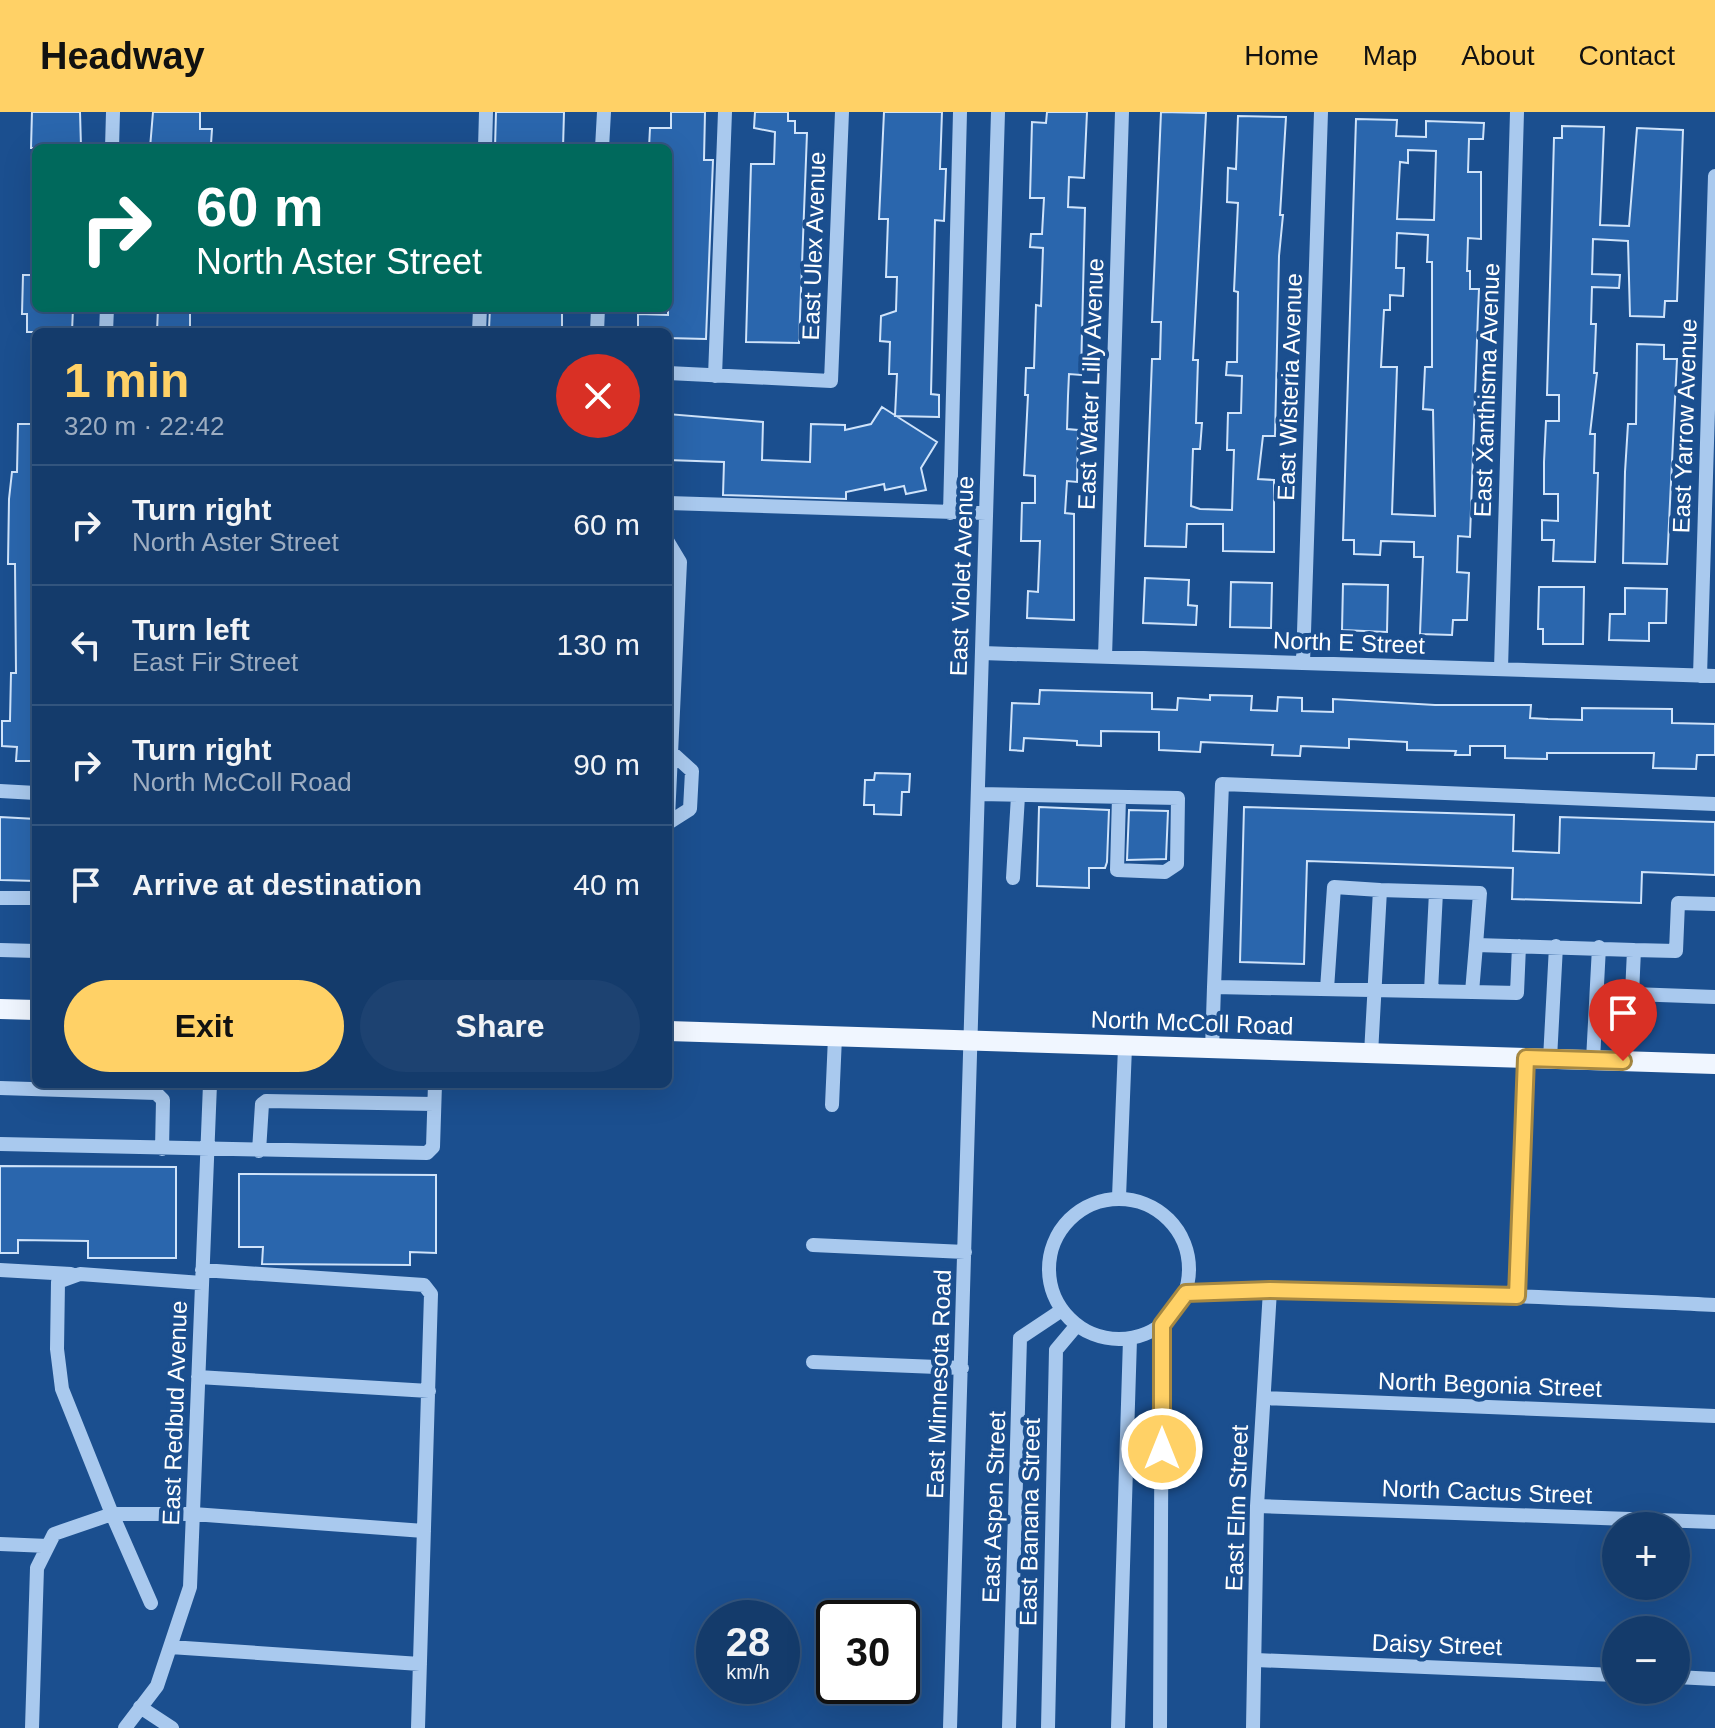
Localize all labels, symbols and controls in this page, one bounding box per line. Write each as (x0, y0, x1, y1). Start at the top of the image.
text: Headway (40, 35, 205, 77)
text: Home (1244, 40, 1319, 71)
text: Map (1363, 40, 1417, 71)
text: About (1461, 40, 1535, 71)
text: Contact (1579, 40, 1675, 71)
street label: East Ulex Avenue (797, 151, 830, 341)
text: 60 m (196, 175, 324, 238)
icon: right (64, 176, 168, 280)
text: North Aster Street (196, 241, 482, 282)
street label: East Water Lilly Avenue (1073, 258, 1108, 510)
street label: East Xanthisma Avenue (1469, 262, 1504, 518)
street label: East Wisteria Avenue (1272, 273, 1307, 501)
street label: East Yarrow Avenue (1667, 318, 1702, 534)
text: 1 min (64, 354, 189, 407)
button: close (556, 354, 640, 438)
text: 320 m · 22:42 (64, 411, 224, 441)
street label: East Violet Avenue (945, 475, 978, 677)
text: Turn right (132, 493, 271, 526)
icon: right (64, 503, 108, 547)
text: 60 m (573, 508, 640, 541)
text: North Aster Street (132, 527, 339, 557)
text: Turn left (132, 613, 250, 646)
icon: left (64, 623, 108, 667)
street label: North E Street (1273, 626, 1426, 659)
text: 130 m (557, 628, 640, 661)
text: East Fir Street (132, 647, 298, 677)
text: Turn right (132, 733, 271, 766)
icon: right (64, 743, 108, 787)
text: 90 m (573, 748, 640, 781)
text: North McColl Road (132, 767, 352, 797)
icon: arrive (64, 863, 108, 907)
text: Arrive at destination (132, 868, 422, 901)
text: 40 m (573, 868, 640, 901)
pin (1589, 979, 1657, 1061)
button: Exit (64, 980, 344, 1072)
button: Share (360, 980, 640, 1072)
icon: arrive (1601, 991, 1645, 1035)
street label: North McColl Road (1090, 1005, 1294, 1040)
street label: East Minnesota Road (921, 1269, 956, 1499)
street label: East Redbud Avenue (157, 1300, 192, 1526)
street label: North Begonia Street (1378, 1367, 1603, 1402)
position arrow (1120, 1407, 1204, 1491)
street label: East Aspen Street (977, 1410, 1010, 1603)
street label: East Banana Street (1014, 1417, 1045, 1626)
street label: East Elm Street (1220, 1424, 1253, 1592)
street label: North Cactus Street (1381, 1474, 1593, 1509)
map controls (1602, 1512, 1690, 1704)
button: + (1602, 1512, 1690, 1600)
speed limit sign: 30 (816, 1600, 920, 1704)
button: − (1602, 1616, 1690, 1704)
text: 28 (726, 1620, 770, 1664)
street label: Daisy Street (1371, 1629, 1503, 1660)
text: km/h (726, 1661, 770, 1683)

